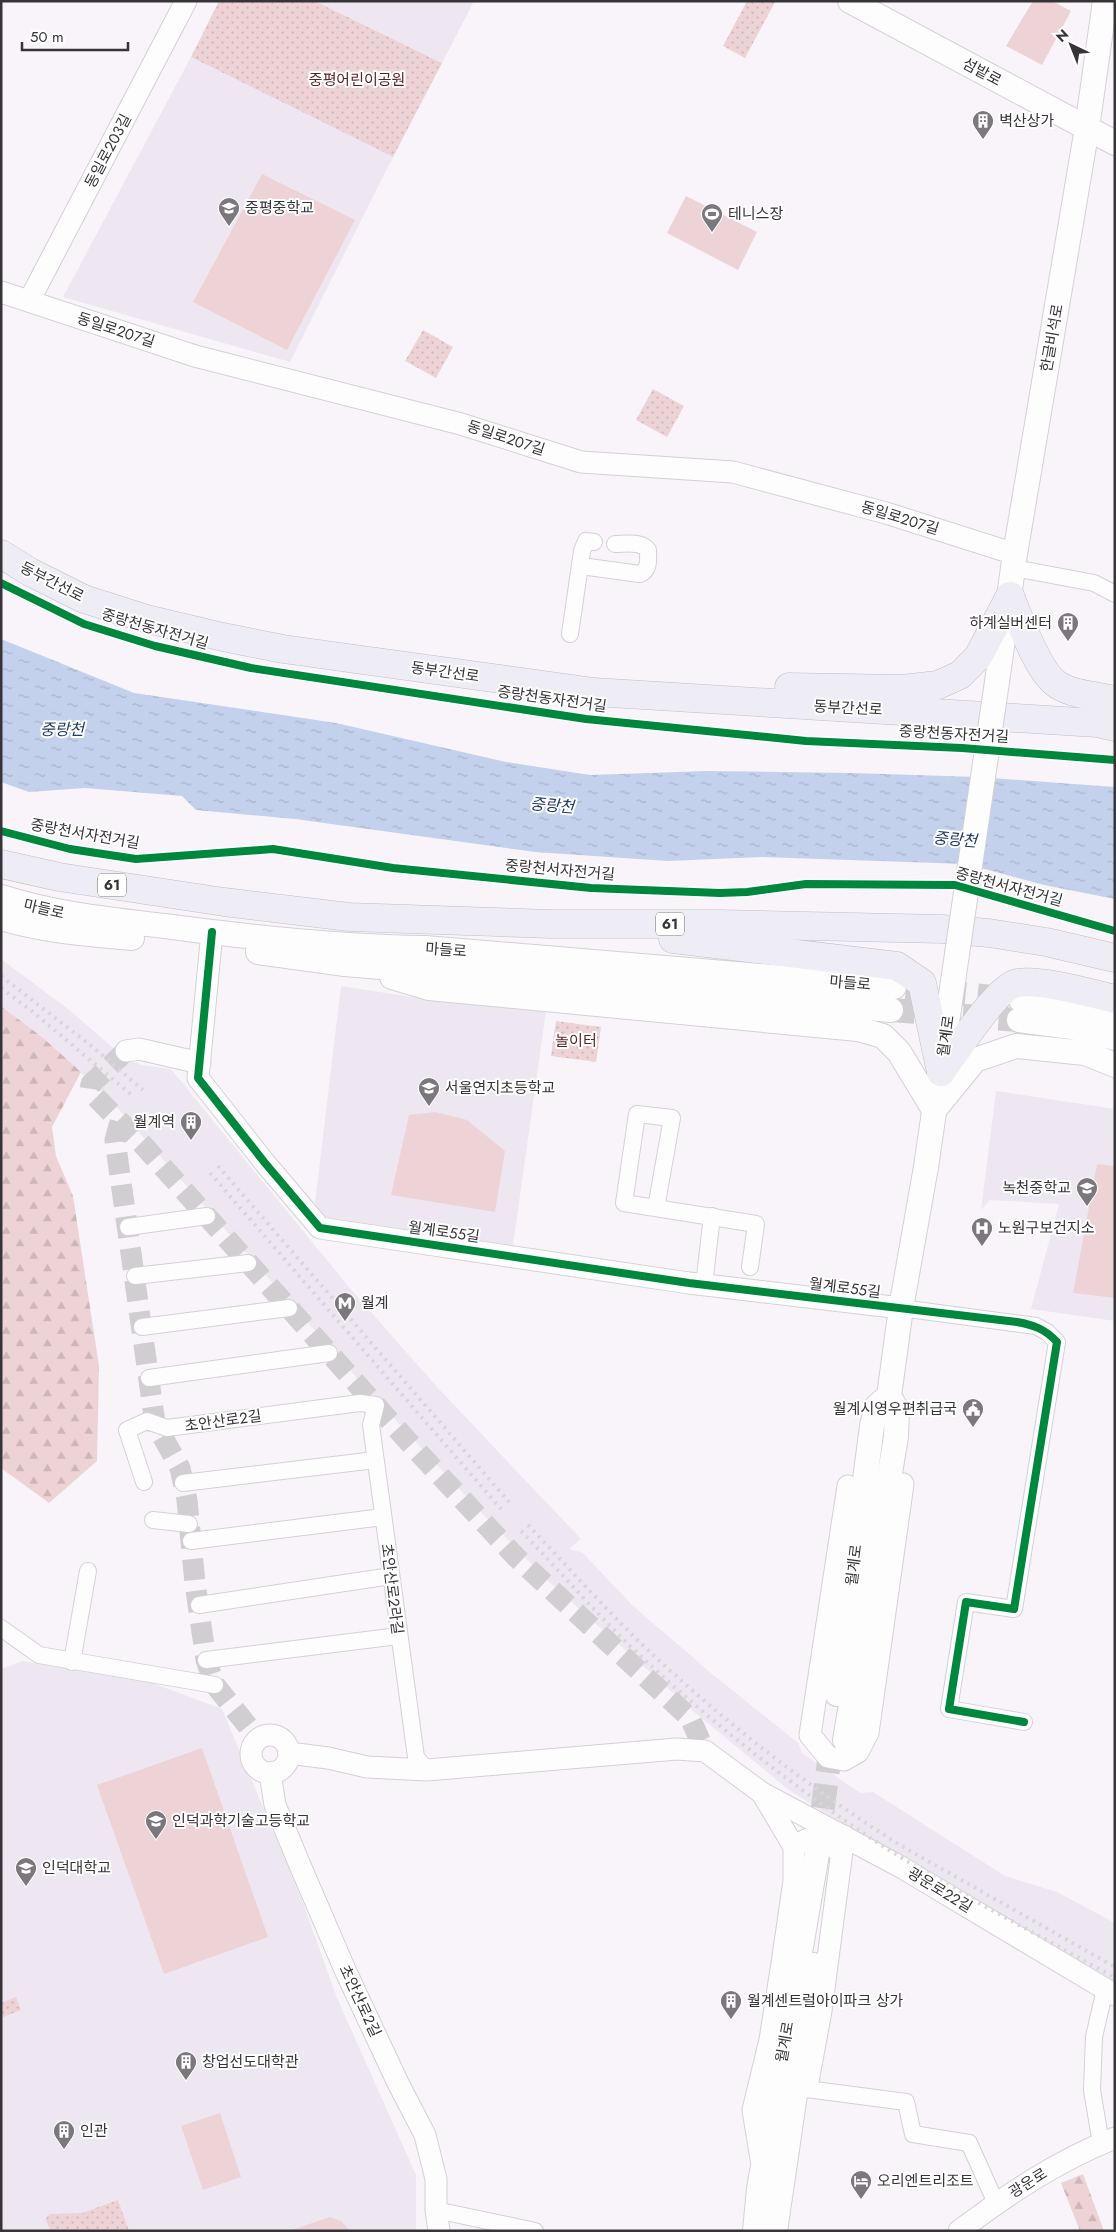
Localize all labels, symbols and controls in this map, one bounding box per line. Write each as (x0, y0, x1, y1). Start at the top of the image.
scale bar (22, 20, 129, 52)
north arrow (1046, 20, 1096, 70)
text: N (1051, 24, 1073, 47)
text: 50 m (30, 26, 64, 48)
street label: 섬밭로 (959, 53, 1005, 91)
park label: 중평어린이공원 (309, 69, 405, 91)
building icon: 벽산상가 (971, 109, 995, 140)
street label: 동일로203길 (79, 110, 137, 192)
place label: 벽산상가 (999, 110, 1054, 132)
school or university icon: 중평중학교 (217, 196, 241, 227)
place label: 중평중학교 (245, 197, 314, 219)
sports icon: 테니스장 (700, 202, 724, 233)
place label: 테니스장 (728, 203, 783, 225)
street label: 한글비석로 (1035, 302, 1069, 374)
street label: 동일로207길 (74, 307, 158, 353)
street label: 동일로207길 (464, 415, 548, 461)
street label: 동일로207길 (858, 496, 942, 540)
street label: 동부간선로 (16, 557, 88, 607)
street label: 중랑천동자전거길 (99, 603, 211, 655)
building icon: 하계실버센터 (1056, 611, 1080, 642)
place label: 하계실버센터 (969, 612, 1052, 634)
street label: 동부간선로 (409, 656, 481, 688)
street label: 중랑천동자전거길 (496, 680, 608, 718)
street label: 동부간선로 (813, 695, 883, 721)
water label: 중랑천 (40, 718, 86, 741)
street label: 중랑천동자전거길 (898, 720, 1010, 748)
water label: 중랑천 (529, 792, 577, 819)
street label: 중랑천서자전거길 (29, 814, 141, 854)
water label: 중랑천 (932, 826, 980, 853)
street label: 중랑천서자전거길 (504, 854, 616, 886)
street label: 중랑천서자전거길 (953, 862, 1065, 912)
road number: 61 (98, 874, 126, 896)
street label: 마들로 (21, 894, 67, 924)
road number: 61 (656, 912, 684, 936)
street label: 마들로 (425, 938, 467, 962)
street label: 마들로 (828, 970, 872, 996)
street label: 월계로 (932, 1014, 960, 1058)
park label: 놀이터 (555, 1030, 597, 1052)
school or university icon: 서울연지초등학교 (417, 1076, 441, 1107)
place label: 서울연지초등학교 (445, 1077, 555, 1099)
building icon: 월계역 (179, 1110, 203, 1141)
place label: 월계역 (134, 1111, 175, 1133)
school or university icon: 녹천중학교 (1075, 1176, 1099, 1207)
place label: 녹천중학교 (1002, 1177, 1071, 1199)
street label: 월계로55길 (407, 1216, 481, 1248)
hospital icon: 노원구보건지소 (970, 1216, 994, 1247)
place label: 노원구보건지소 (998, 1217, 1095, 1239)
street label: 월계로55길 (808, 1273, 882, 1303)
metro station icon: 월계 (333, 1291, 357, 1322)
place label: 월계 (361, 1292, 389, 1314)
public building icon: 월계시영우편취급국 (961, 1397, 985, 1428)
place label: 월계시영우편취급국 (833, 1398, 957, 1420)
street label: 초안산로2길 (183, 1405, 263, 1437)
street label: 초안산로2라길 (376, 1542, 408, 1636)
street label: 월계로 (841, 1543, 867, 1587)
school or university icon: 인덕과학기술고등학교 (144, 1809, 168, 1840)
place label: 인덕과학기술고등학교 (172, 1810, 310, 1832)
school or university icon: 인덕대학교 (14, 1856, 38, 1887)
place label: 인덕대학교 (42, 1857, 111, 1879)
street label: 광운로22길 (903, 1862, 977, 1918)
street label: 초안산로2길 (334, 1961, 386, 2041)
building icon: 월계센트럴아이파크 상가 (719, 1989, 743, 2020)
place label: 월계센트럴아이파크 상가 (747, 1990, 904, 2012)
street label: 월계로 (771, 2020, 799, 2064)
building icon: 창업선도대학관 (174, 2050, 198, 2081)
place label: 창업선도대학관 (202, 2051, 299, 2073)
building icon: 인관 (52, 2119, 76, 2150)
place label: 인관 (80, 2120, 108, 2142)
street label: 광운로 (1005, 2163, 1051, 2203)
hotel icon: 오리엔트리조트 (849, 2169, 873, 2200)
place label: 오리엔트리조트 (877, 2170, 974, 2192)

